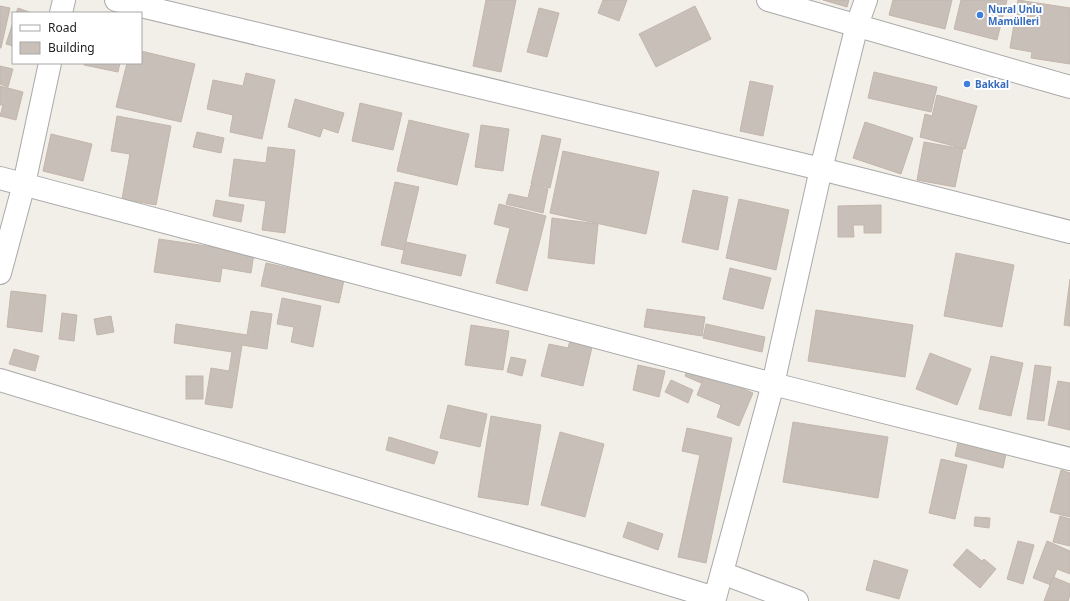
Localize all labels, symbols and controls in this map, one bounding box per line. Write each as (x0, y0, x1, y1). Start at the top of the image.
place label: Nural Unlu Mamülleri (988, 2, 1042, 28)
marker: Nural Unlu Mamülleri (975, 10, 985, 20)
legend (12, 12, 142, 64)
text: Road (48, 19, 77, 36)
text: Building (48, 39, 95, 56)
place label: Bakkal (975, 77, 1009, 91)
marker: Bakkal (962, 79, 972, 89)

